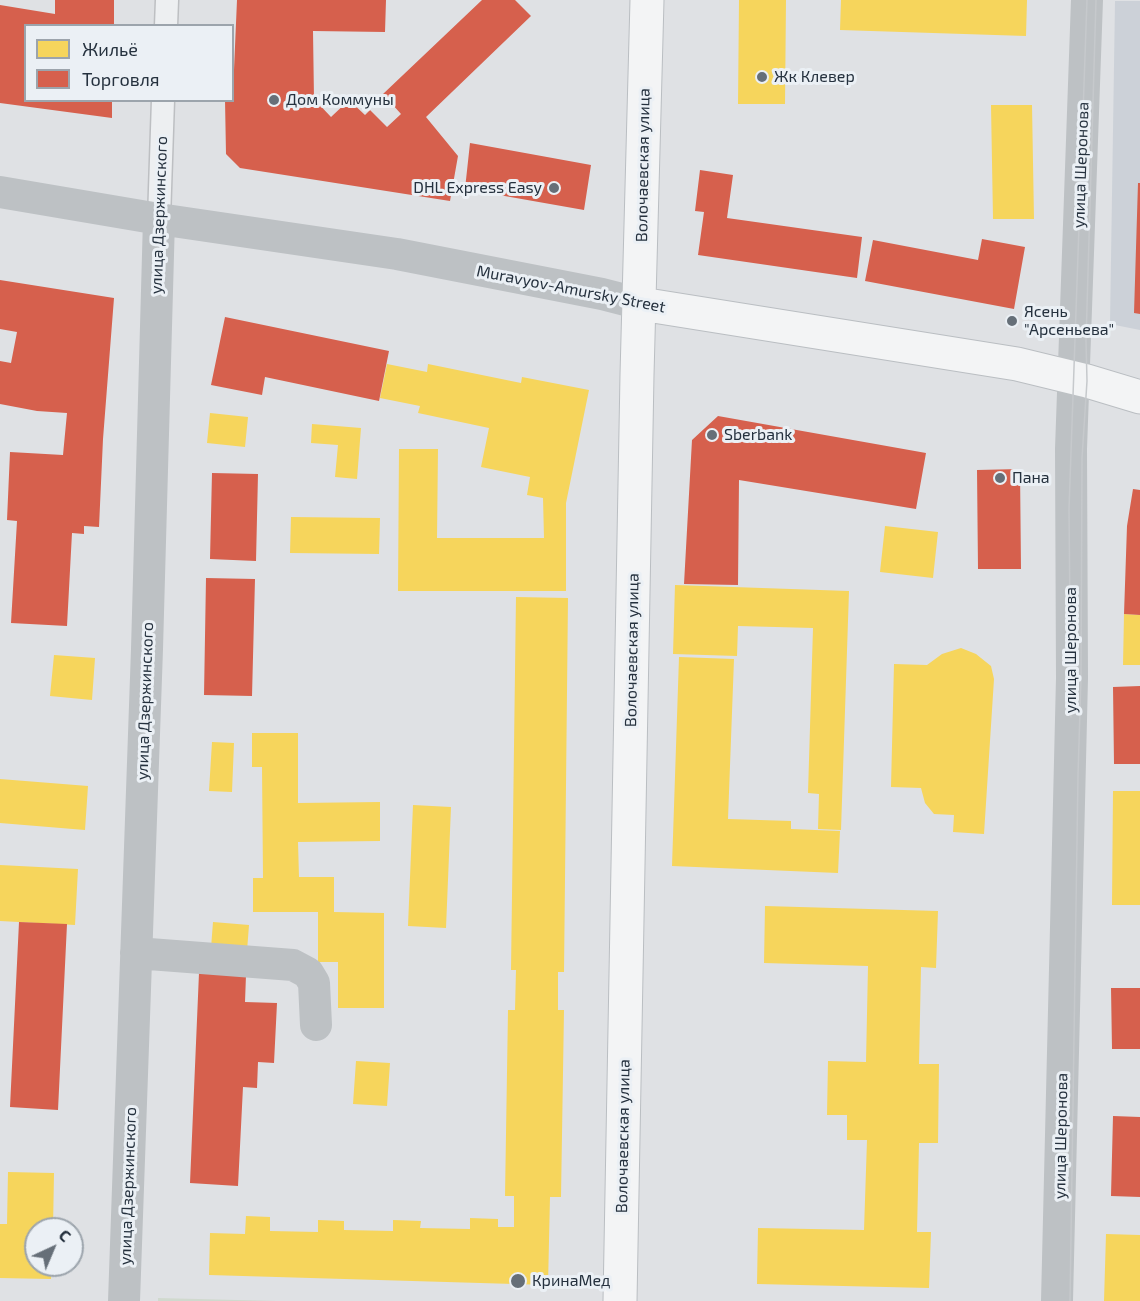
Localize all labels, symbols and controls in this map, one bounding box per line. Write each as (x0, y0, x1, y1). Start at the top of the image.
legend (24, 24, 234, 102)
text: Жильё (82, 38, 138, 60)
place label: Жк Клевер (774, 67, 855, 87)
text: Торговля (82, 68, 160, 90)
marker: Жк Клевер (755, 70, 769, 84)
street label: Волочаевская улица (632, 88, 654, 242)
place label: Дом Коммуны (286, 90, 394, 110)
marker: Дом Коммуны (267, 93, 281, 107)
street label: улица Шеронова (1069, 102, 1093, 228)
street label: улица Дзержинского (147, 135, 171, 295)
place label: DHL Express Easy (413, 178, 542, 198)
marker: DHL Express Easy (547, 181, 561, 195)
street label: Muravyov-Amursky Street (475, 261, 667, 317)
place label: Ясень "Арсеньева" (1024, 302, 1114, 340)
marker: Ясень "Арсеньева" (1005, 314, 1019, 328)
place label: Sberbank (724, 425, 792, 445)
marker: Sberbank (705, 428, 719, 442)
place label: Пана (1012, 468, 1050, 488)
marker: Пана (993, 471, 1007, 485)
street label: Волочаевская улица (621, 573, 643, 727)
street label: улица Шеронова (1061, 587, 1081, 713)
street label: улица Дзержинского (133, 621, 157, 781)
street label: Волочаевская улица (612, 1059, 634, 1213)
street label: улица Шеронова (1050, 1073, 1072, 1199)
street label: улица Дзержинского (116, 1106, 140, 1266)
north arrow (24, 1217, 84, 1277)
text: С (55, 1225, 75, 1245)
place label: КринаМед (532, 1271, 610, 1291)
marker: КринаМед (509, 1272, 527, 1290)

